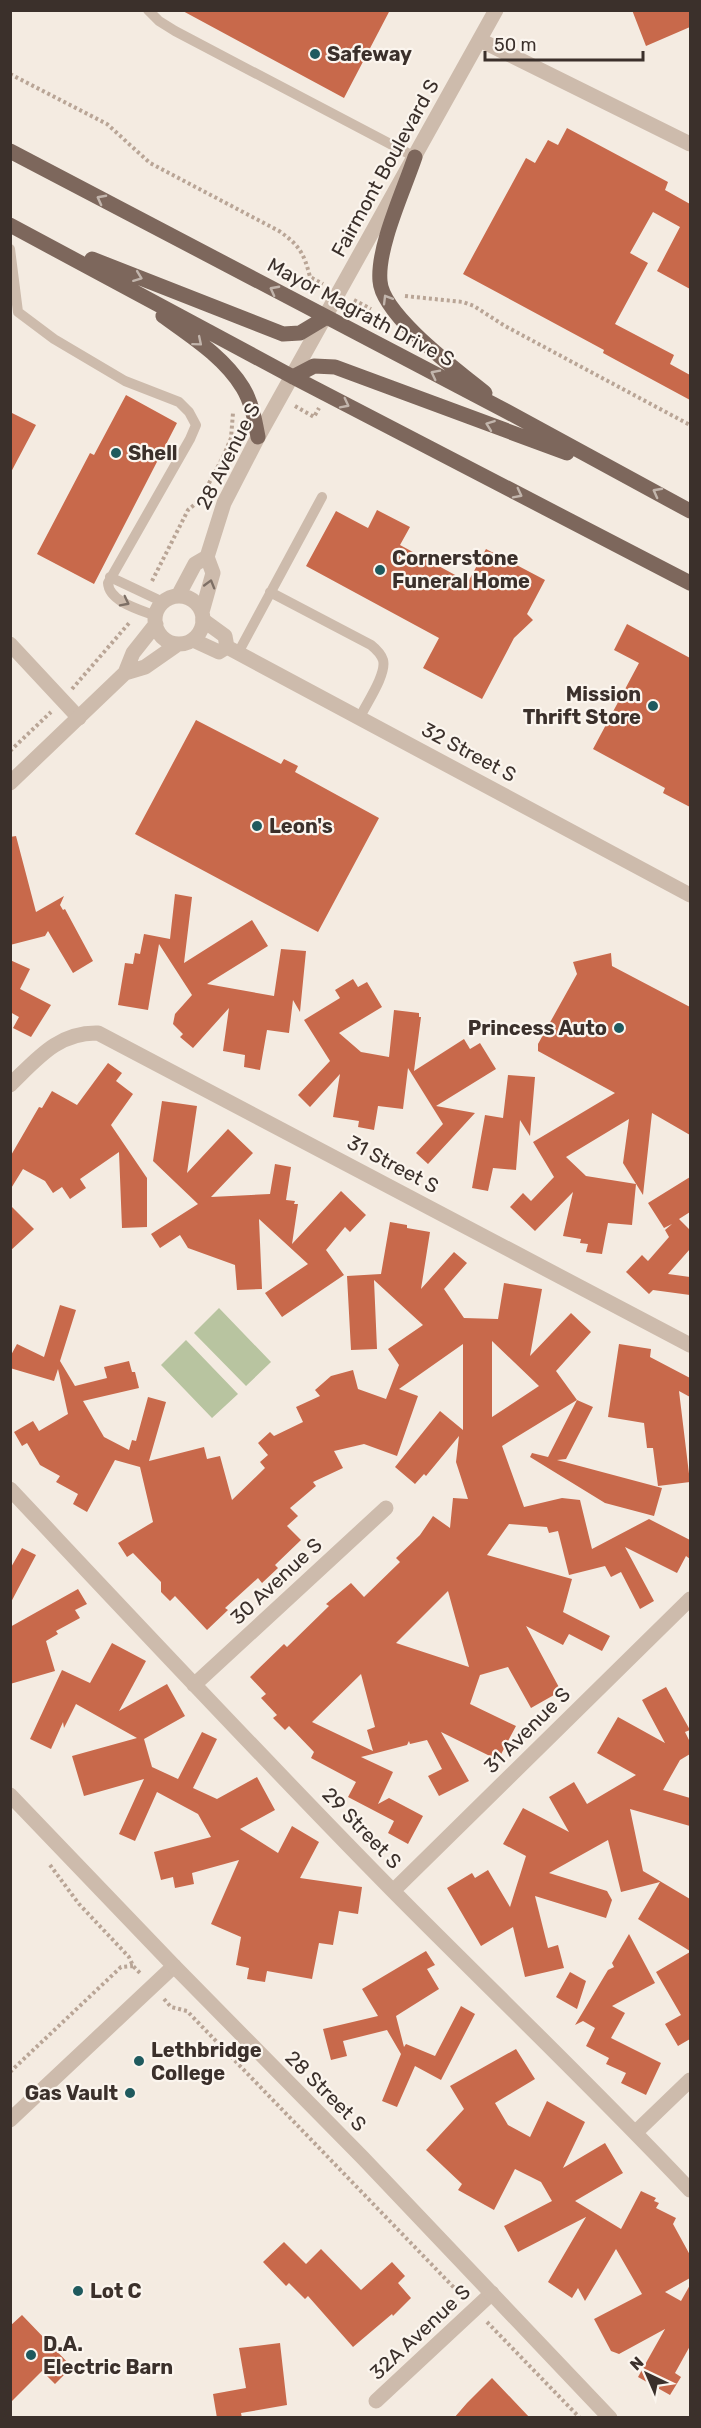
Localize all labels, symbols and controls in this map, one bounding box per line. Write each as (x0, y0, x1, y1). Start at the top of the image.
scale bar (485, 24, 642, 62)
text: 50 m (494, 34, 537, 56)
place label: Safeway (327, 42, 412, 66)
marker: Safeway (308, 47, 322, 61)
street label: Fairmont Boulevard S (326, 75, 444, 261)
one-way arrow (97, 195, 108, 206)
street label: Mayor Magrath Drive S (263, 252, 459, 372)
one-way arrow (131, 270, 142, 282)
one-way arrow (269, 286, 280, 298)
one-way arrow (383, 295, 394, 305)
one-way arrow (191, 335, 202, 346)
one-way arrow (430, 370, 441, 382)
one-way arrow (338, 397, 349, 408)
street label: 28 Avenue S (191, 399, 265, 513)
one-way arrow (485, 419, 496, 432)
place label: Shell (128, 441, 178, 465)
marker: Shell (109, 446, 123, 460)
one-way arrow (512, 486, 523, 498)
one-way arrow (652, 488, 663, 500)
place label: Cornerstone Funeral Home (392, 546, 530, 593)
marker: Cornerstone Funeral Home (373, 563, 387, 577)
one-way arrow (203, 579, 215, 590)
one-way arrow (119, 595, 130, 606)
place label: Mission Thrift Store (523, 682, 641, 729)
marker: Mission Thrift Store (646, 699, 660, 713)
street label: 32 Street S (418, 717, 520, 787)
place label: Leon's (269, 814, 333, 838)
marker: Leon's (250, 819, 264, 833)
place label: Princess Auto (468, 1016, 607, 1040)
marker: Princess Auto (612, 1021, 626, 1035)
street label: 31 Street S (343, 1130, 443, 1198)
street label: 30 Avenue S (225, 1533, 327, 1629)
street label: 31 Avenue S (479, 1682, 575, 1778)
street label: 29 Street S (317, 1782, 407, 1874)
place label: Lethbridge College (151, 2038, 262, 2085)
street label: 28 Street S (281, 2046, 371, 2136)
marker: Lethbridge College (132, 2054, 146, 2068)
place label: Gas Vault (25, 2081, 118, 2105)
marker: Gas Vault (123, 2086, 137, 2100)
place label: Lot C (90, 2279, 142, 2303)
street label: 32A Avenue S (365, 2279, 475, 2385)
marker: Lot C (71, 2284, 85, 2298)
place label: D.A. Electric Barn (43, 2332, 173, 2379)
north arrow (617, 2344, 677, 2404)
marker: D.A. Electric Barn (24, 2348, 38, 2362)
text: N (626, 2353, 648, 2374)

